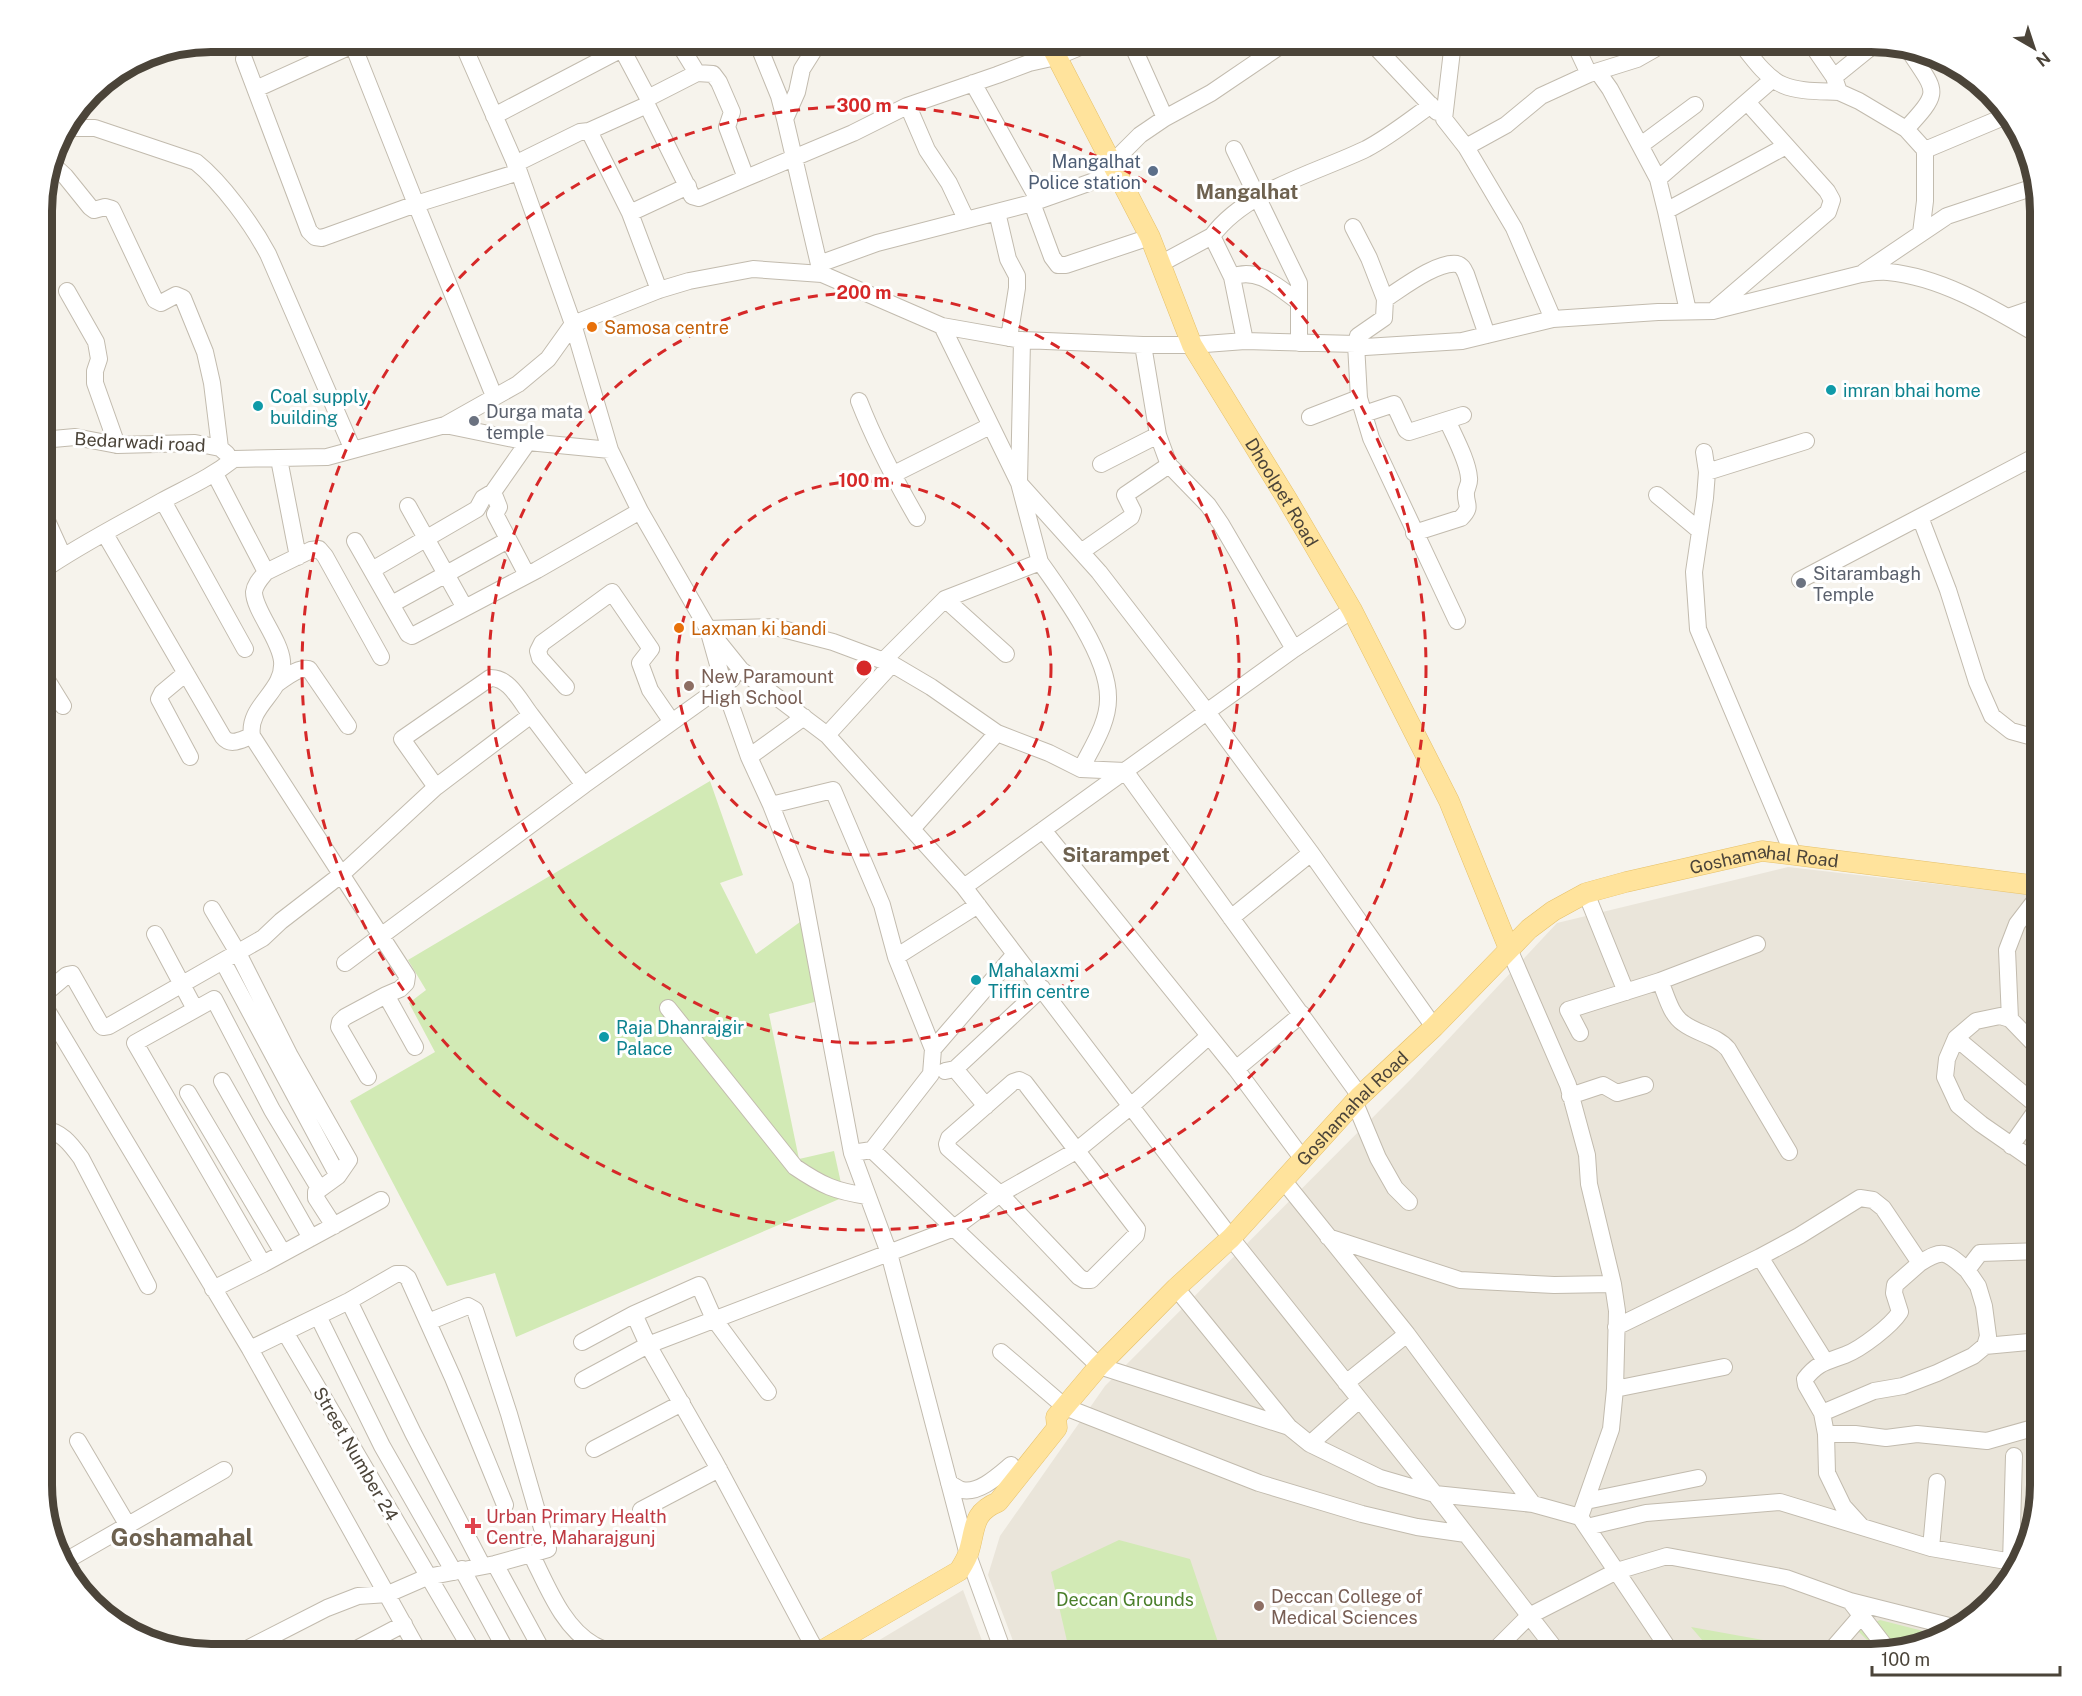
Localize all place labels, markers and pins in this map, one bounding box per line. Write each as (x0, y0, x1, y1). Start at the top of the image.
place label: Mangalhat Police station (1028, 151, 1141, 193)
marker: Mangalhat Police station (1146, 164, 1160, 178)
place label: Samosa centre (604, 317, 729, 338)
marker: Samosa centre (585, 320, 599, 334)
place label: imran bhai home (1843, 380, 1981, 401)
marker: imran bhai home (1824, 383, 1838, 397)
place label: Coal supply building (270, 386, 368, 428)
marker: Coal supply building (251, 399, 265, 413)
place label: Durga mata temple (486, 401, 583, 443)
marker: Durga mata temple (467, 414, 481, 428)
place label: Sitarambagh Temple (1813, 563, 1921, 605)
marker: Sitarambagh Temple (1794, 576, 1808, 590)
place label: Laxman ki bandi (691, 618, 826, 639)
marker: Laxman ki bandi (672, 621, 686, 635)
centre of rings (854, 658, 874, 678)
place label: New Paramount High School (701, 666, 834, 708)
marker: New Paramount High School (682, 679, 696, 693)
place label: Mahalaxmi Tiffin centre (988, 960, 1090, 1002)
marker: Mahalaxmi Tiffin centre (969, 973, 983, 987)
place label: Raja Dhanrajgir Palace (616, 1017, 744, 1059)
marker: Raja Dhanrajgir Palace (597, 1030, 611, 1044)
place label: Urban Primary Health Centre, Maharajgunj (486, 1506, 667, 1548)
marker: Urban Primary Health Centre, Maharajgunj (464, 1517, 482, 1535)
place label: Deccan College of Medical Sciences (1271, 1586, 1423, 1628)
marker: Deccan College of Medical Sciences (1252, 1599, 1266, 1613)

